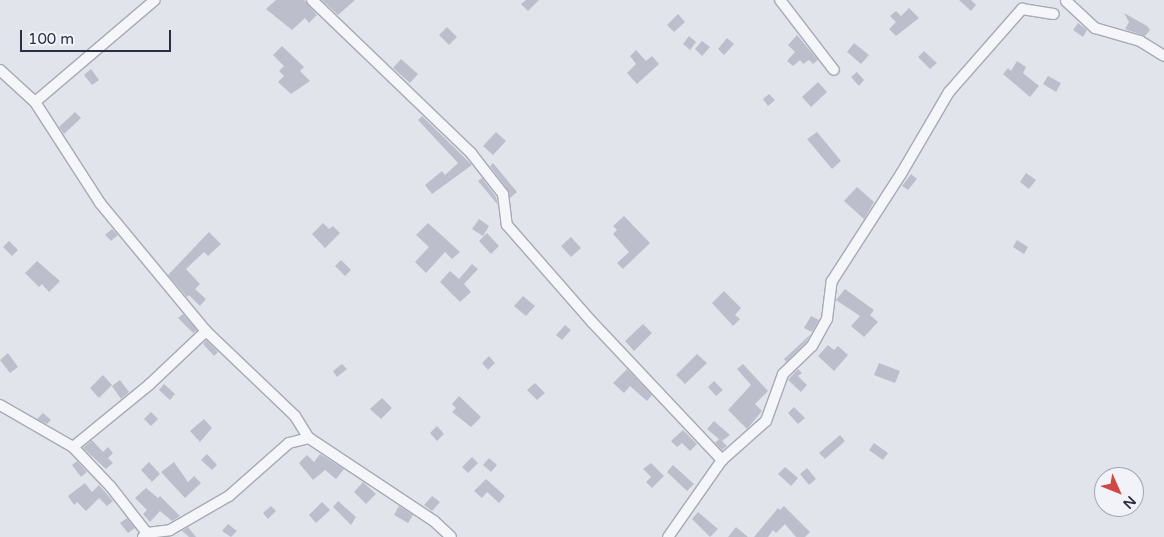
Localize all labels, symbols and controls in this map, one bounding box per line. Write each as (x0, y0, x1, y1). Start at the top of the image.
scale bar (22, 20, 174, 52)
text: 100 m (28, 30, 74, 48)
north arrow (1094, 467, 1144, 517)
text: N (1119, 492, 1139, 512)

